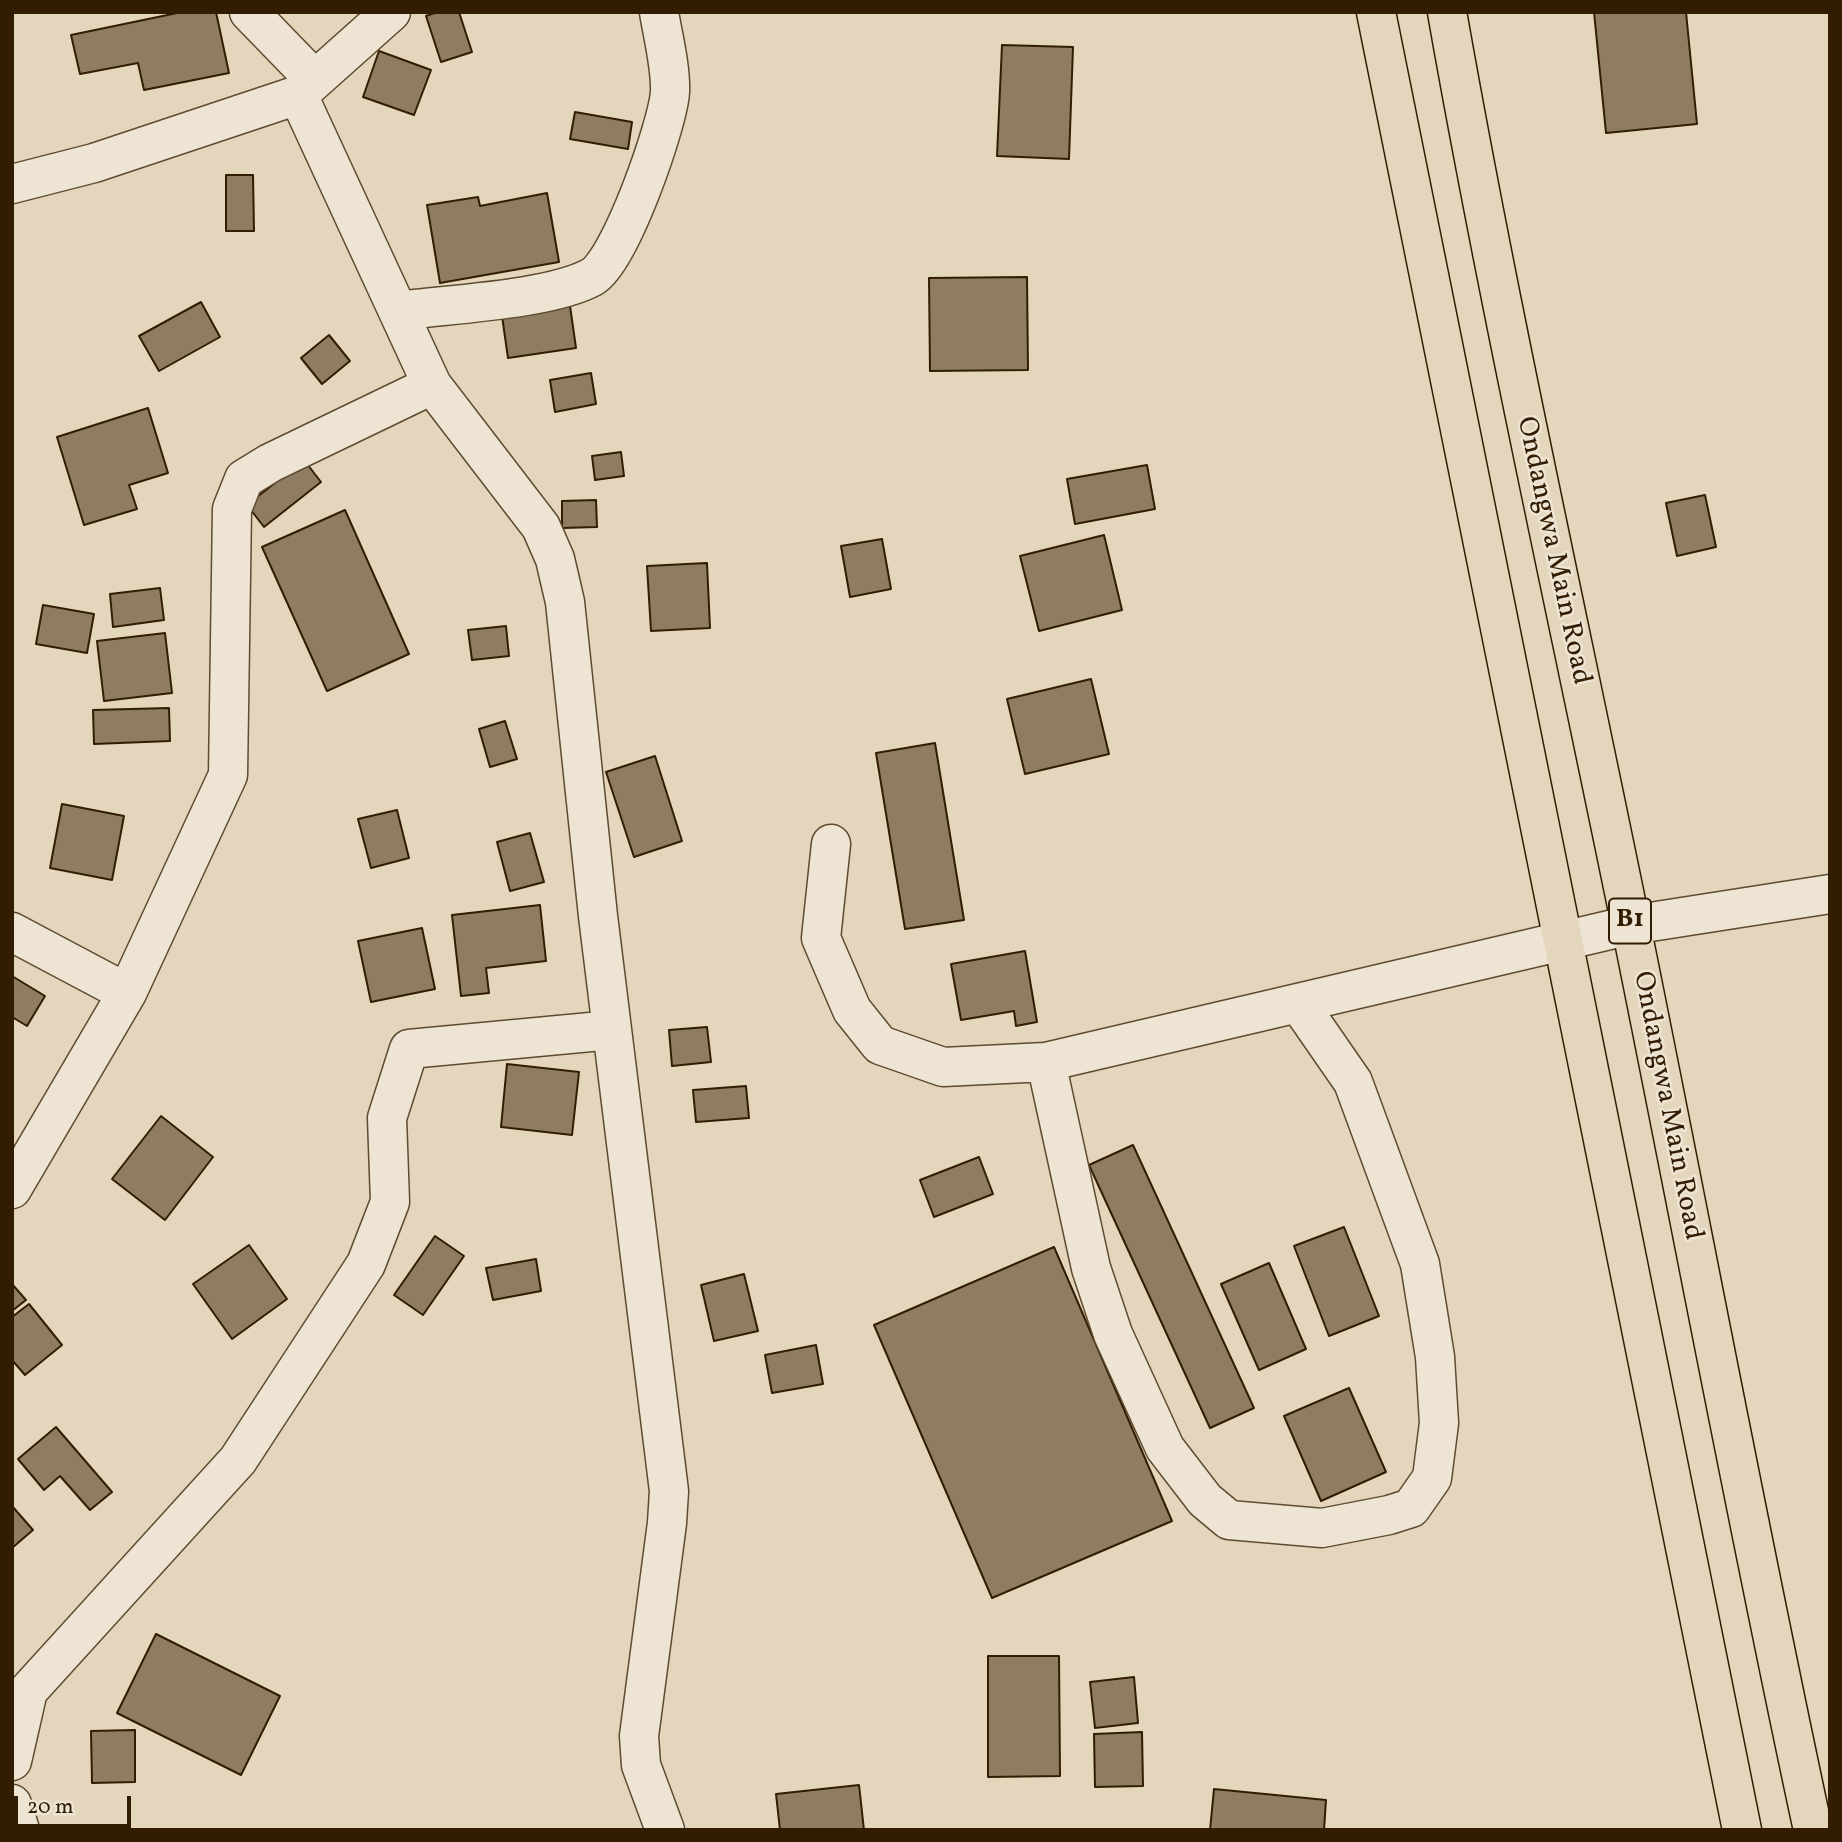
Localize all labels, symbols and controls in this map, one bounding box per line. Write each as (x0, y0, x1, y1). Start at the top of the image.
street label: Ondangwa Main Road (1507, 414, 1597, 688)
road number: B1 (1609, 898, 1651, 944)
street label: Ondangwa Main Road (1623, 969, 1709, 1243)
scale bar (18, 1783, 135, 1827)
text: 20 m (27, 1793, 73, 1822)

